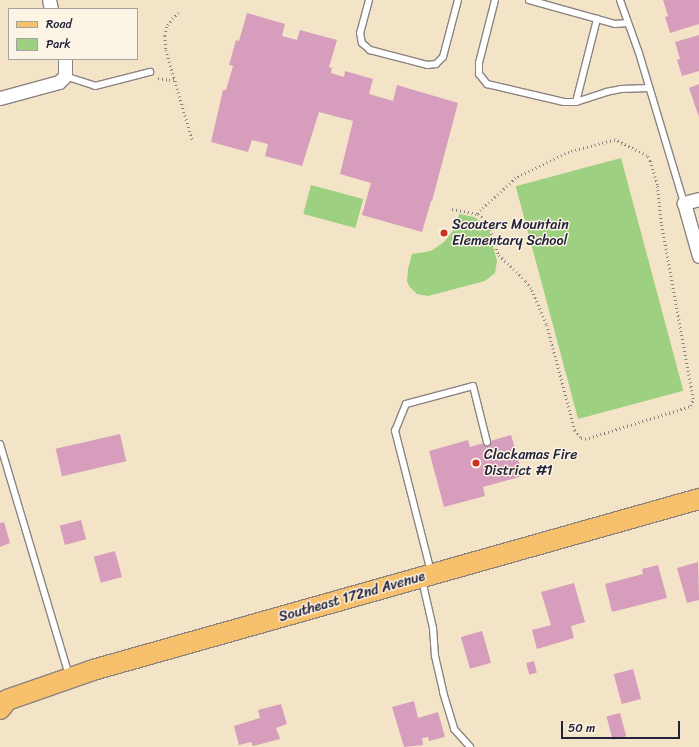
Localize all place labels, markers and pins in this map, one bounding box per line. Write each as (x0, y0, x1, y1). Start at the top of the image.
place label: Scouters Mountain Elementary School (452, 217, 569, 250)
marker: Scouters Mountain Elementary School (439, 228, 449, 238)
place label: Clackamas Fire District #1 (484, 447, 577, 480)
marker: Clackamas Fire District #1 (471, 458, 481, 468)

